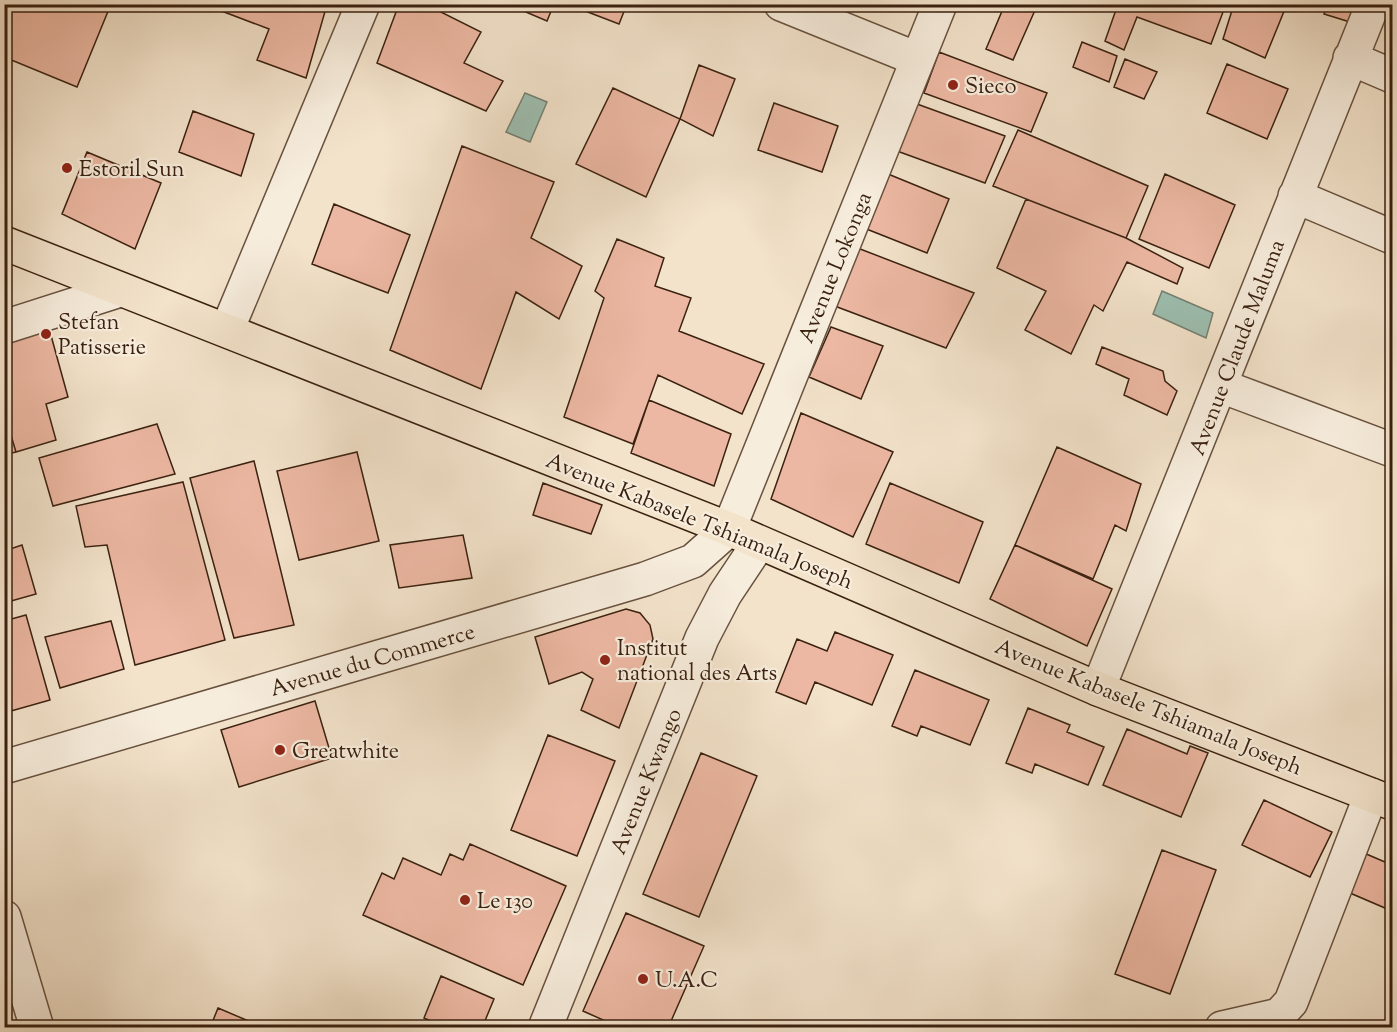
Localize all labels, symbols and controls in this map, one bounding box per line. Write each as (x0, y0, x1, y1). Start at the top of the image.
place label: Sieco (965, 72, 1016, 104)
marker: Sieco (946, 78, 960, 92)
place label: Estoril Sun (79, 155, 185, 187)
marker: Estoril Sun (60, 161, 74, 175)
street label: Avenue Lokonga (792, 188, 882, 349)
street label: Avenue Claude Maluma (1183, 235, 1295, 461)
place label: Stefan Patisserie (58, 308, 146, 365)
marker: Stefan Patisserie (39, 327, 53, 341)
street label: Avenue Kabasele Tshiamala Joseph (540, 446, 857, 599)
street label: Avenue du Commerce (267, 617, 479, 706)
street label: Avenue Kabasele Tshiamala Joseph (989, 632, 1306, 785)
place label: Institut national des Arts (617, 634, 777, 691)
marker: Institut national des Arts (598, 653, 612, 667)
street label: Avenue Kwango (604, 704, 692, 860)
place label: Greatwhite (292, 737, 399, 769)
marker: Greatwhite (273, 743, 287, 757)
place label: Le 130 (477, 887, 533, 919)
marker: Le 130 (458, 893, 472, 907)
place label: U.A.C (655, 966, 718, 998)
marker: U.A.C (636, 972, 650, 986)

